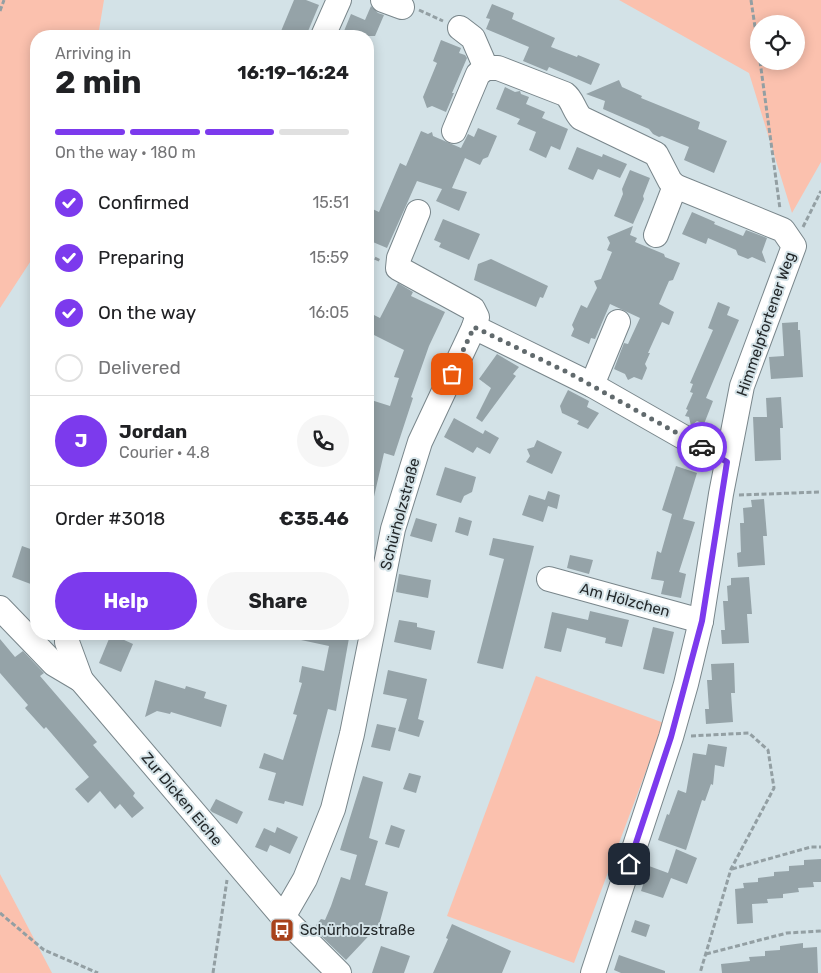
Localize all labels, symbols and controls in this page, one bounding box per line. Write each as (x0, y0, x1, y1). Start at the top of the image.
map controls (750, 15, 805, 70)
button: locate (750, 15, 805, 70)
text: Arriving in (55, 44, 131, 63)
text: 16:19–16:24 (237, 61, 349, 84)
text: 2 min (55, 63, 142, 101)
text: On the way · 180 m (55, 143, 196, 162)
icon: check (55, 189, 83, 217)
text: Confirmed (98, 191, 189, 214)
text: 15:51 (312, 193, 349, 212)
icon: check (55, 244, 83, 272)
text: Preparing (98, 246, 184, 269)
text: 15:59 (310, 248, 349, 267)
street label: Himmelpfortener Weg (733, 249, 799, 399)
icon: check (55, 299, 83, 327)
text: On the way (98, 301, 196, 324)
text: 16:05 (309, 303, 349, 322)
pin (431, 353, 473, 395)
text: Delivered (98, 356, 181, 379)
icon: bag (438, 360, 466, 388)
button: phone (297, 415, 349, 467)
text: Jordan (119, 420, 187, 443)
courier (677, 422, 727, 472)
text: J (75, 429, 87, 452)
icon: car (688, 433, 716, 461)
text: Courier · 4.8 (119, 443, 210, 462)
street label: Schürholzstraße (376, 456, 424, 572)
text: Order #3018 (55, 507, 165, 530)
text: €35.46 (279, 507, 349, 530)
button: Help (55, 572, 197, 630)
button: Share (207, 572, 349, 630)
street label: Am Hölzchen (578, 579, 672, 621)
street label: Zur Dicken Eiche (138, 749, 226, 849)
pin (608, 843, 650, 885)
icon: home (615, 850, 643, 878)
bus stop icon: Schürholzstraße (269, 917, 295, 943)
place label: Schürholzstraße (300, 921, 415, 939)

